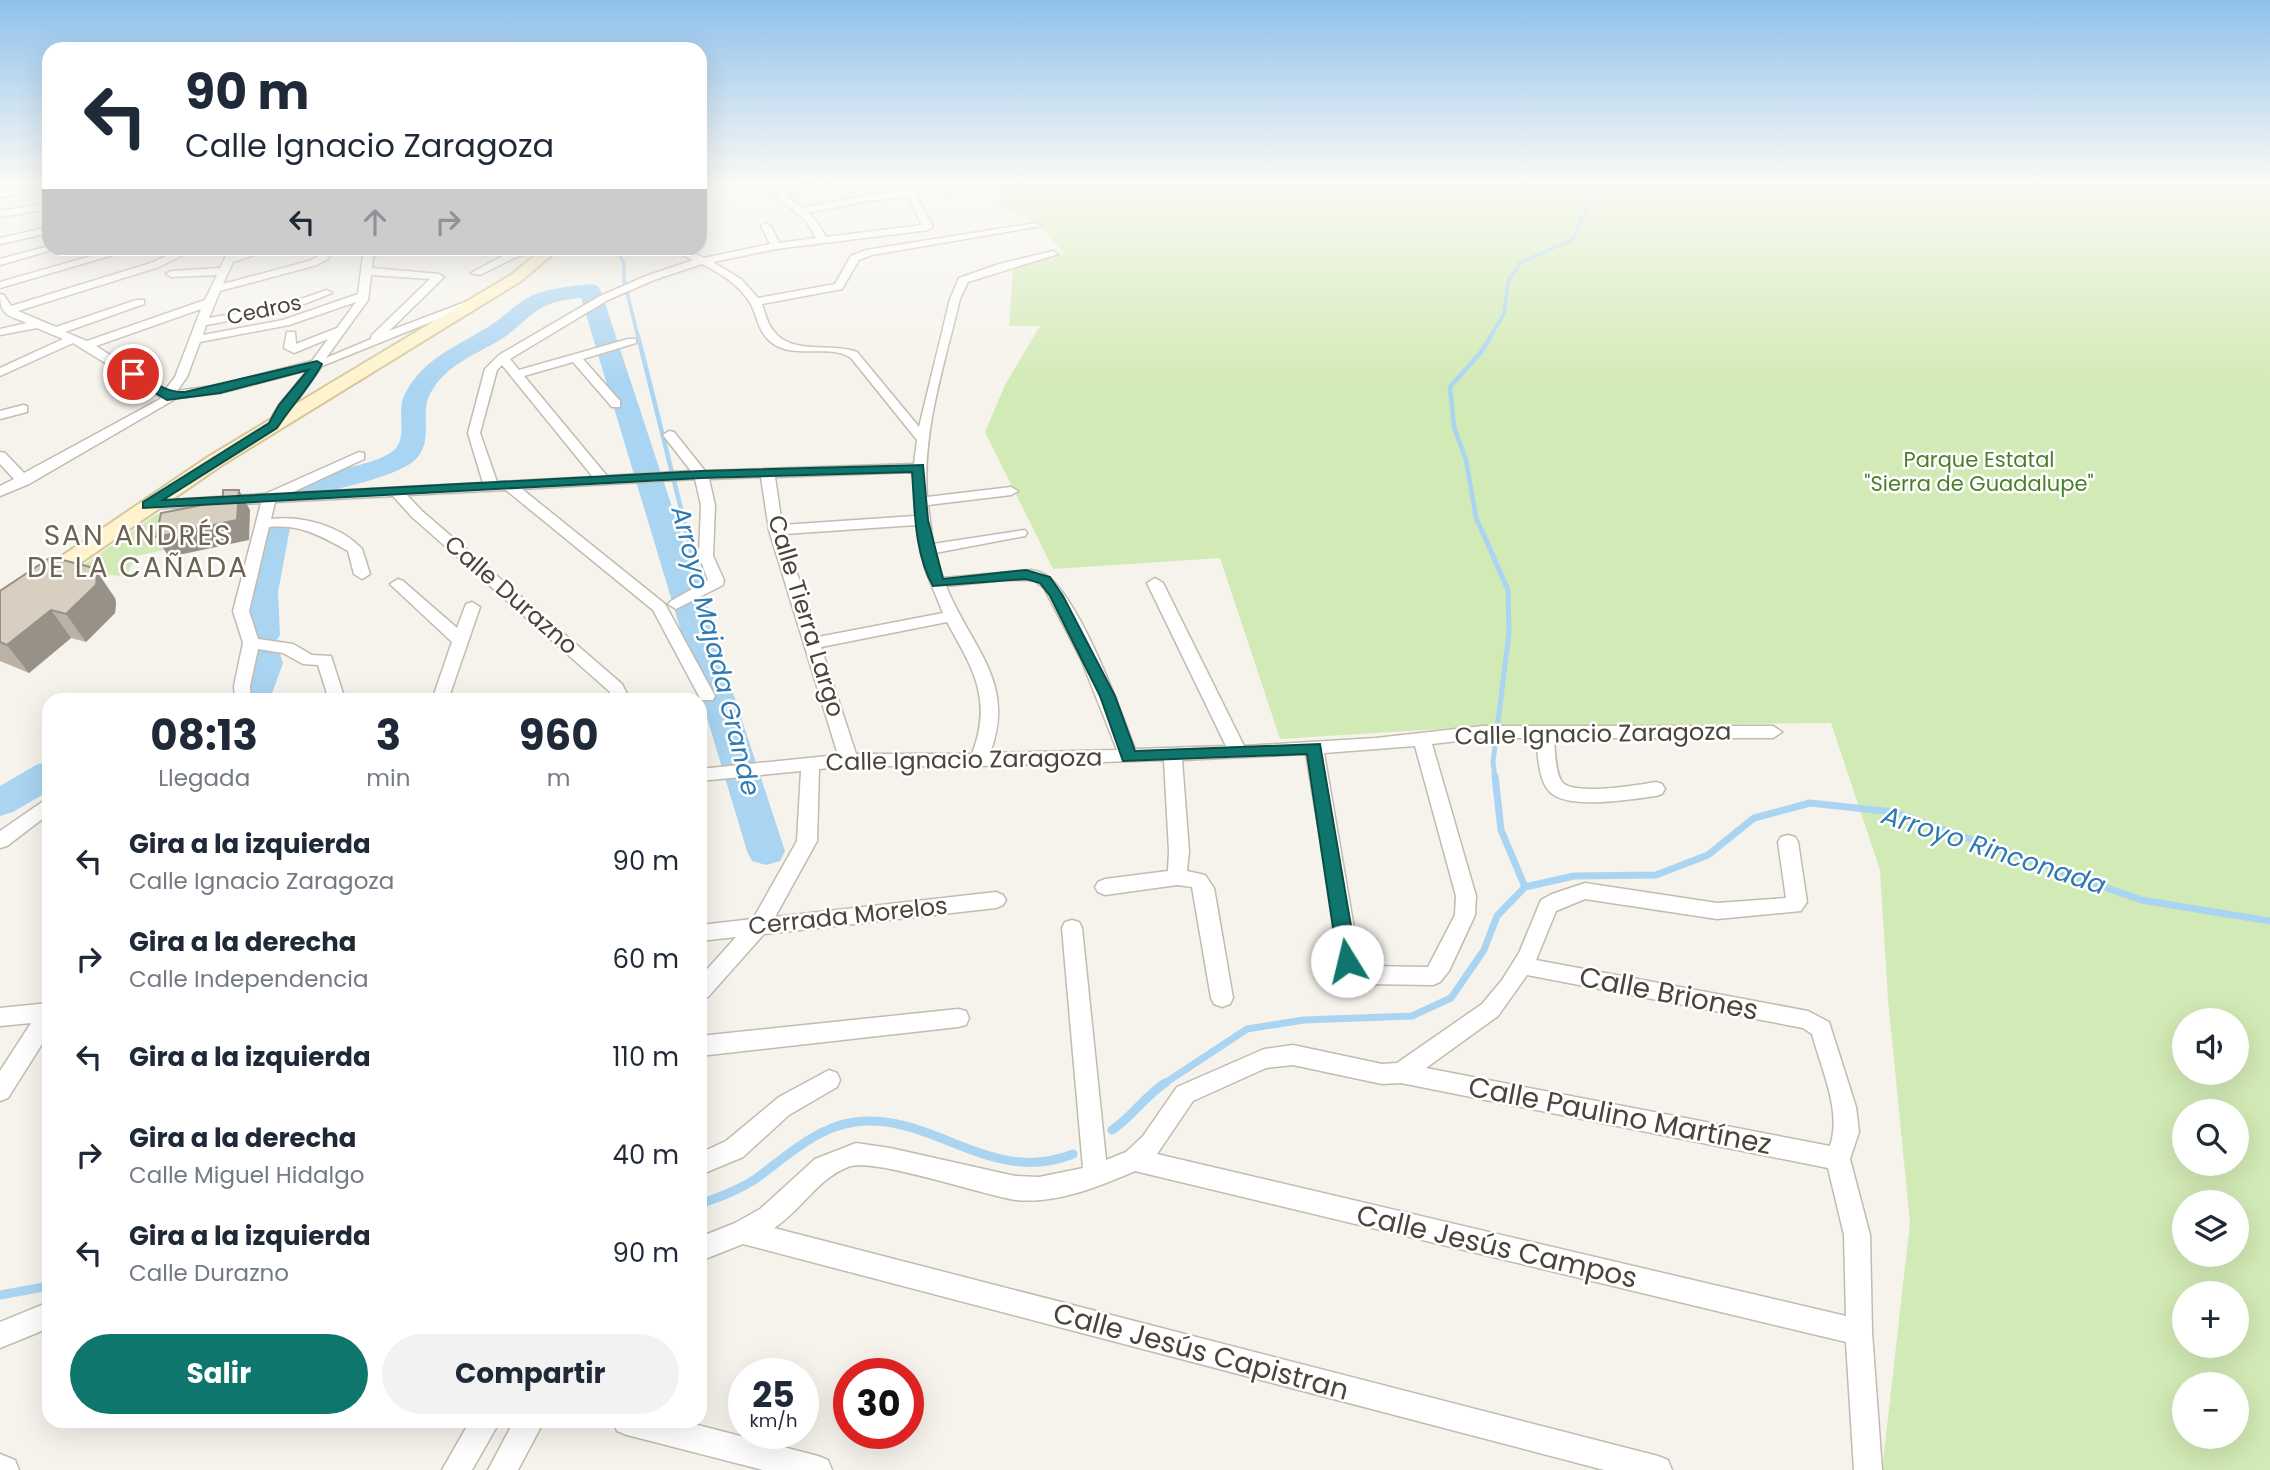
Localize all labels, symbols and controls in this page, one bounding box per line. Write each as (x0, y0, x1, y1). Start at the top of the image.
text: 90 m (185, 58, 309, 126)
icon: left (70, 70, 161, 161)
text: Calle Ignacio Zaragoza (185, 123, 554, 168)
icon: left (283, 203, 321, 241)
icon: ahead (356, 203, 394, 241)
icon: right (429, 203, 467, 241)
street label: Cedros (224, 287, 304, 332)
pin (103, 344, 163, 404)
icon: arrive (114, 355, 152, 393)
park label: Parque Estatal "Sierra de Guadalupe" (1864, 445, 2094, 498)
water label: Arroyo Majada Grande (662, 501, 769, 800)
street label: Calle Tierra Largo (760, 511, 853, 721)
district label: SAN ANDRÉS DE LA CAÑADA (27, 516, 249, 587)
street label: Calle Durazno (437, 527, 585, 662)
text: 08:13 (150, 706, 258, 765)
text: 3 (376, 706, 401, 765)
text: 960 (519, 706, 599, 765)
street label: Calle Ignacio Zaragoza (1454, 715, 1732, 752)
street label: Calle Ignacio Zaragoza (825, 741, 1103, 778)
text: Llegada (158, 762, 250, 794)
text: min (366, 762, 410, 794)
text: m (547, 762, 571, 794)
water label: Arroyo Rinconada (1877, 797, 2110, 903)
text: Gira a la izquierda (129, 826, 371, 862)
icon: left (70, 842, 108, 880)
text: 90 m (613, 843, 679, 879)
text: Calle Ignacio Zaragoza (129, 865, 394, 897)
street label: Cerrada Morelos (747, 889, 949, 942)
text: Gira a la derecha (129, 924, 357, 960)
position arrow (1310, 924, 1384, 998)
icon: right (70, 940, 108, 978)
text: 60 m (612, 941, 679, 977)
street label: Calle Briones (1576, 957, 1762, 1030)
text: Calle Independencia (129, 963, 368, 995)
map controls (2172, 1008, 2249, 1449)
button: sound (2172, 1008, 2249, 1085)
icon: left (70, 1038, 108, 1076)
text: Gira a la izquierda (129, 1039, 371, 1075)
text: 110 m (612, 1039, 679, 1075)
street label: Calle Paulino Martínez (1465, 1067, 1775, 1164)
button: search (2172, 1099, 2249, 1176)
text: Gira a la derecha (129, 1120, 357, 1156)
icon: right (70, 1136, 108, 1174)
text: 40 m (613, 1137, 679, 1173)
text: Calle Miguel Hidalgo (129, 1159, 364, 1191)
button: layers (2172, 1190, 2249, 1267)
street label: Calle Jesús Campos (1353, 1195, 1641, 1298)
text: Gira a la izquierda (129, 1218, 371, 1254)
icon: left (70, 1234, 108, 1272)
text: 90 m (613, 1235, 679, 1271)
text: Calle Durazno (129, 1257, 289, 1289)
button: + (2172, 1281, 2249, 1358)
street label: Calle Jesús Capistran (1049, 1293, 1353, 1410)
button: Salir (70, 1334, 368, 1414)
button: Compartir (382, 1334, 679, 1414)
speed limit sign: 30 (833, 1358, 924, 1449)
text: 25 (752, 1370, 795, 1419)
button: − (2172, 1372, 2249, 1449)
text: km/h (750, 1408, 797, 1433)

